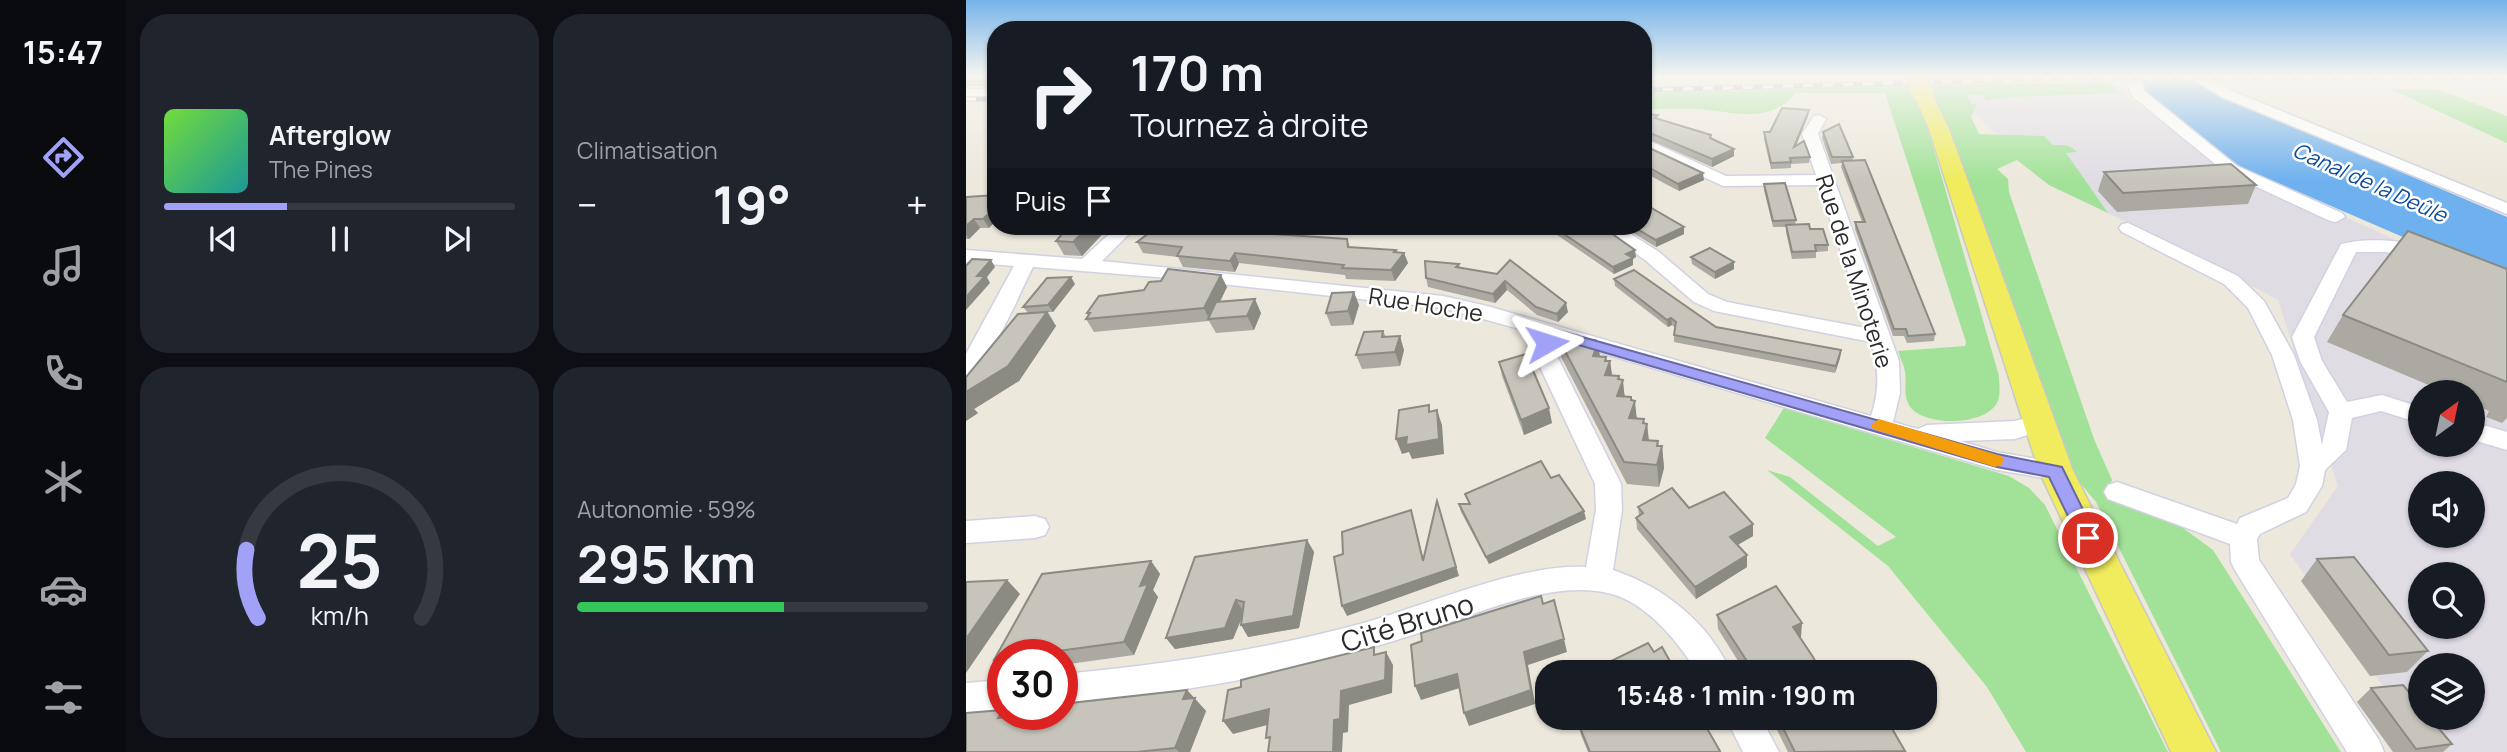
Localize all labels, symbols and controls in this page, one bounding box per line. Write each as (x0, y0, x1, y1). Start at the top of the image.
text: 15:47 (23, 30, 103, 74)
text: 170 m (1130, 39, 1264, 106)
icon: right (1015, 49, 1106, 140)
text: Tournez à droite (1130, 103, 1369, 147)
text: Afterglow (269, 117, 391, 153)
icon: directions (39, 133, 88, 182)
text: Climatisation (577, 134, 718, 166)
water label: Canal de la Deûle (2289, 136, 2453, 229)
text: The Pines (269, 153, 373, 185)
text: 19° (713, 169, 791, 240)
street label: Rue de la Minoterie (1809, 170, 1901, 372)
text: − (577, 178, 598, 230)
text: + (906, 178, 928, 230)
icon: arrive (1080, 182, 1118, 220)
text: Puis (1015, 183, 1066, 219)
icon: previous (204, 220, 242, 258)
icon: pause (321, 220, 359, 258)
icon: next (438, 220, 476, 258)
icon: music (39, 241, 88, 290)
street label: Rue Hoche (1367, 279, 1485, 329)
position arrow (1510, 306, 1584, 380)
icon: phone (39, 349, 88, 398)
north arrow (2408, 380, 2485, 457)
map controls (2408, 380, 2485, 730)
icon: climate (39, 457, 88, 506)
button: sound (2408, 471, 2485, 548)
text: Autonomie · 59% (577, 493, 756, 525)
pin (2058, 508, 2118, 568)
text: 25 (296, 511, 383, 611)
icon: arrive (2069, 519, 2107, 557)
text: 295 km (577, 528, 756, 599)
button: search (2408, 562, 2485, 639)
icon: car (39, 565, 88, 614)
street label: Cité Bruno (1336, 584, 1478, 660)
text: km/h (310, 598, 369, 633)
speed limit sign: 30 (987, 639, 1078, 730)
button: layers (2408, 653, 2485, 730)
icon: filters (39, 673, 88, 722)
text: 15:48 · 1 min · 190 m (1617, 677, 1855, 713)

